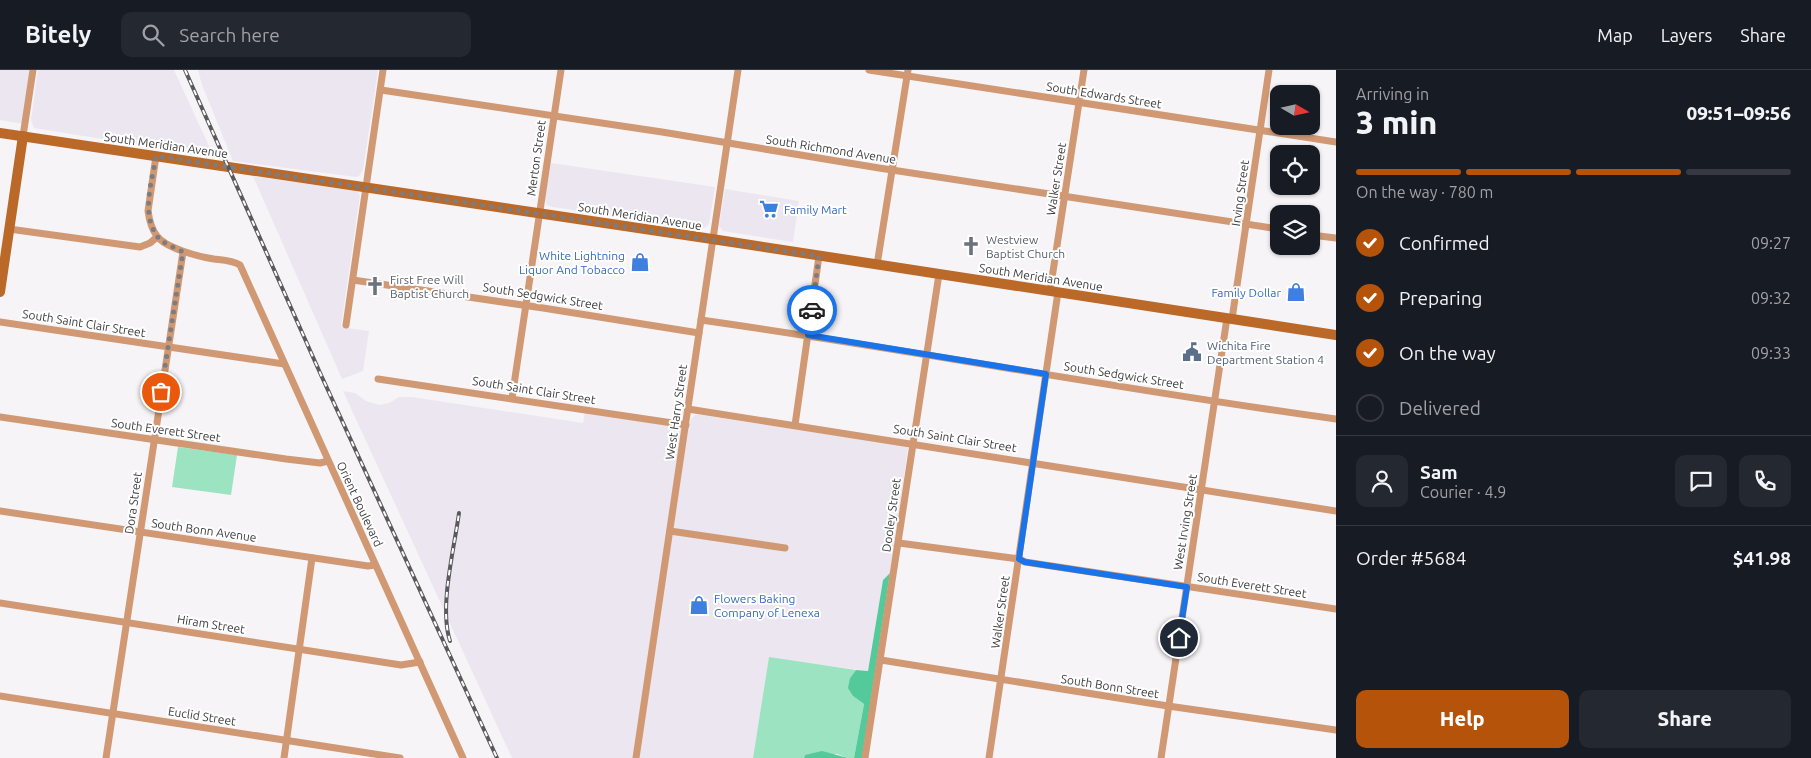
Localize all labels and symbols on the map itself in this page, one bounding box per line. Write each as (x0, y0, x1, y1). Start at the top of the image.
street label: South Edwards Street (1045, 79, 1163, 111)
north arrow (1270, 85, 1320, 135)
street label: Merton Street (524, 119, 548, 197)
street label: South Meridian Avenue (103, 130, 229, 160)
street label: South Richmond Avenue (765, 132, 897, 166)
street label: Walker Street (1044, 141, 1068, 216)
street label: Irving Street (1229, 159, 1251, 227)
supermarket icon: Family Mart (758, 198, 780, 220)
street label: South Meridian Avenue (577, 200, 703, 232)
place label: Family Mart (784, 203, 847, 216)
place label: Westview Baptist Church (986, 233, 1065, 260)
church icon: Westview Baptist Church (960, 235, 982, 257)
place label: White Lightning Liquor And Tobacco (519, 249, 625, 276)
shop icon: White Lightning Liquor And Tobacco (629, 251, 651, 273)
street label: South Meridian Avenue (978, 261, 1104, 293)
place label: First Free Will Baptist Church (390, 273, 469, 300)
church icon: First Free Will Baptist Church (364, 275, 386, 297)
street label: South Sedgwick Street (482, 280, 604, 312)
shop icon: Family Dollar (1285, 281, 1307, 303)
courier (787, 285, 837, 335)
place label: Family Dollar (1212, 286, 1281, 299)
street label: South Saint Clair Street (21, 307, 147, 339)
place label: Wichita Fire Department Station 4 (1207, 339, 1324, 366)
public building icon: Wichita Fire Department Station 4 (1181, 341, 1203, 363)
street label: South Sedgwick Street (1063, 359, 1185, 391)
street label: West Harry Street (663, 363, 689, 461)
pin (140, 371, 182, 413)
street label: South Saint Clair Street (471, 374, 597, 406)
street label: South Everett Street (110, 416, 222, 444)
street label: South Saint Clair Street (892, 422, 1018, 454)
street label: Orient Boulevard (335, 459, 385, 549)
street label: Dora Street (122, 471, 144, 535)
street label: West Irving Street (1171, 473, 1199, 571)
street label: Dooley Street (879, 477, 903, 553)
street label: South Bonn Avenue (151, 516, 257, 544)
street label: South Everett Street (1196, 570, 1308, 600)
street label: Walker Street (988, 574, 1012, 649)
place label: Flowers Baking Company of Lenexa (714, 592, 820, 619)
shop icon: Flowers Baking Company of Lenexa (688, 594, 710, 616)
street label: Hiram Street (176, 612, 246, 636)
pin (1158, 617, 1200, 659)
street label: South Bonn Street (1060, 672, 1160, 700)
street label: Euclid Street (167, 704, 237, 728)

